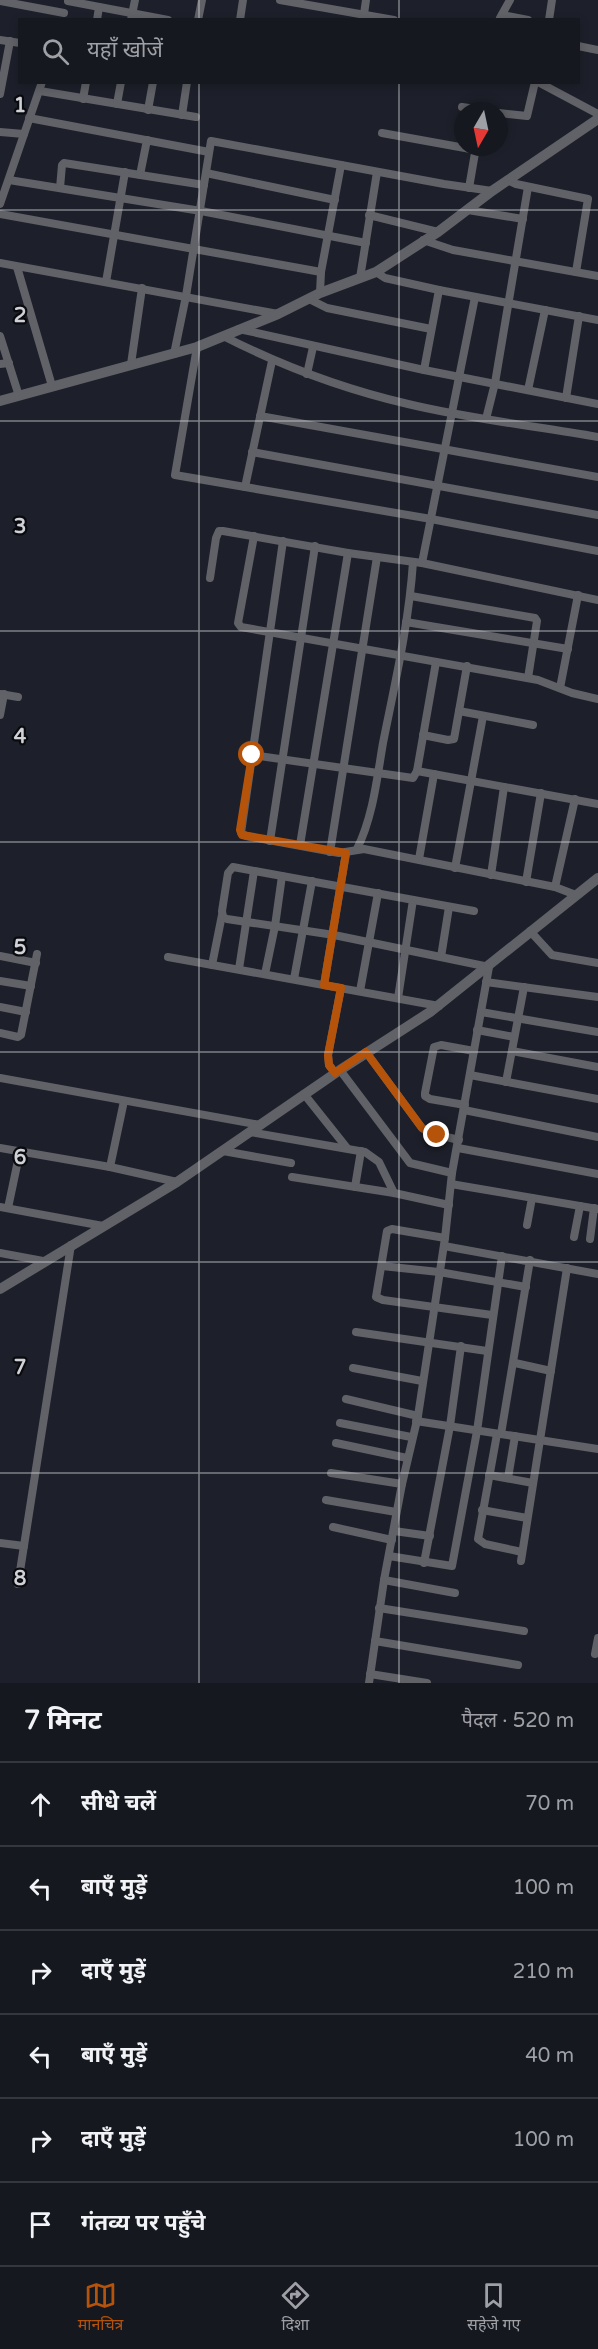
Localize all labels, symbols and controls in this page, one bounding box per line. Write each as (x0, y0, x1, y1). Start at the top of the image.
search box (18, 18, 580, 84)
icon: search (39, 35, 72, 68)
text: यहाँ खोजें (87, 37, 163, 63)
text: 1 (14, 94, 26, 118)
north arrow (454, 102, 508, 156)
text: 2 (14, 304, 26, 328)
text: 3 (14, 515, 26, 539)
text: 4 (14, 725, 27, 749)
route start (238, 741, 264, 767)
text: 5 (14, 936, 26, 960)
route end (423, 1121, 449, 1147)
text: 6 (14, 1146, 26, 1170)
text: 7 (14, 1356, 26, 1380)
text: 8 (14, 1567, 26, 1591)
text: 7 मिनट (24, 1705, 102, 1736)
text: पैदल · 520 m (462, 1709, 574, 1733)
icon: ahead (24, 1788, 57, 1821)
text: सीधे चलें (81, 1790, 156, 1816)
text: 70 m (525, 1792, 574, 1816)
icon: left (24, 1872, 57, 1905)
text: बाएँ मुड़ें (81, 1874, 147, 1900)
text: 100 m (513, 1876, 574, 1900)
icon: right (24, 1956, 57, 1989)
text: दाएँ मुड़ें (81, 1958, 146, 1984)
text: 210 m (513, 1960, 574, 1984)
icon: left (24, 2040, 57, 2073)
text: बाएँ मुड़ें (81, 2042, 147, 2068)
text: 40 m (525, 2044, 574, 2068)
icon: right (24, 2124, 57, 2157)
text: दाएँ मुड़ें (81, 2126, 146, 2152)
text: 100 m (513, 2128, 574, 2152)
icon: arrive (24, 2208, 57, 2241)
text: गंतव्य पर पहुँचे (81, 2210, 206, 2236)
tab: मानचित्र (78, 2279, 123, 2337)
tab: दिशा (279, 2279, 312, 2337)
tab: सहेजे गए (467, 2279, 520, 2337)

